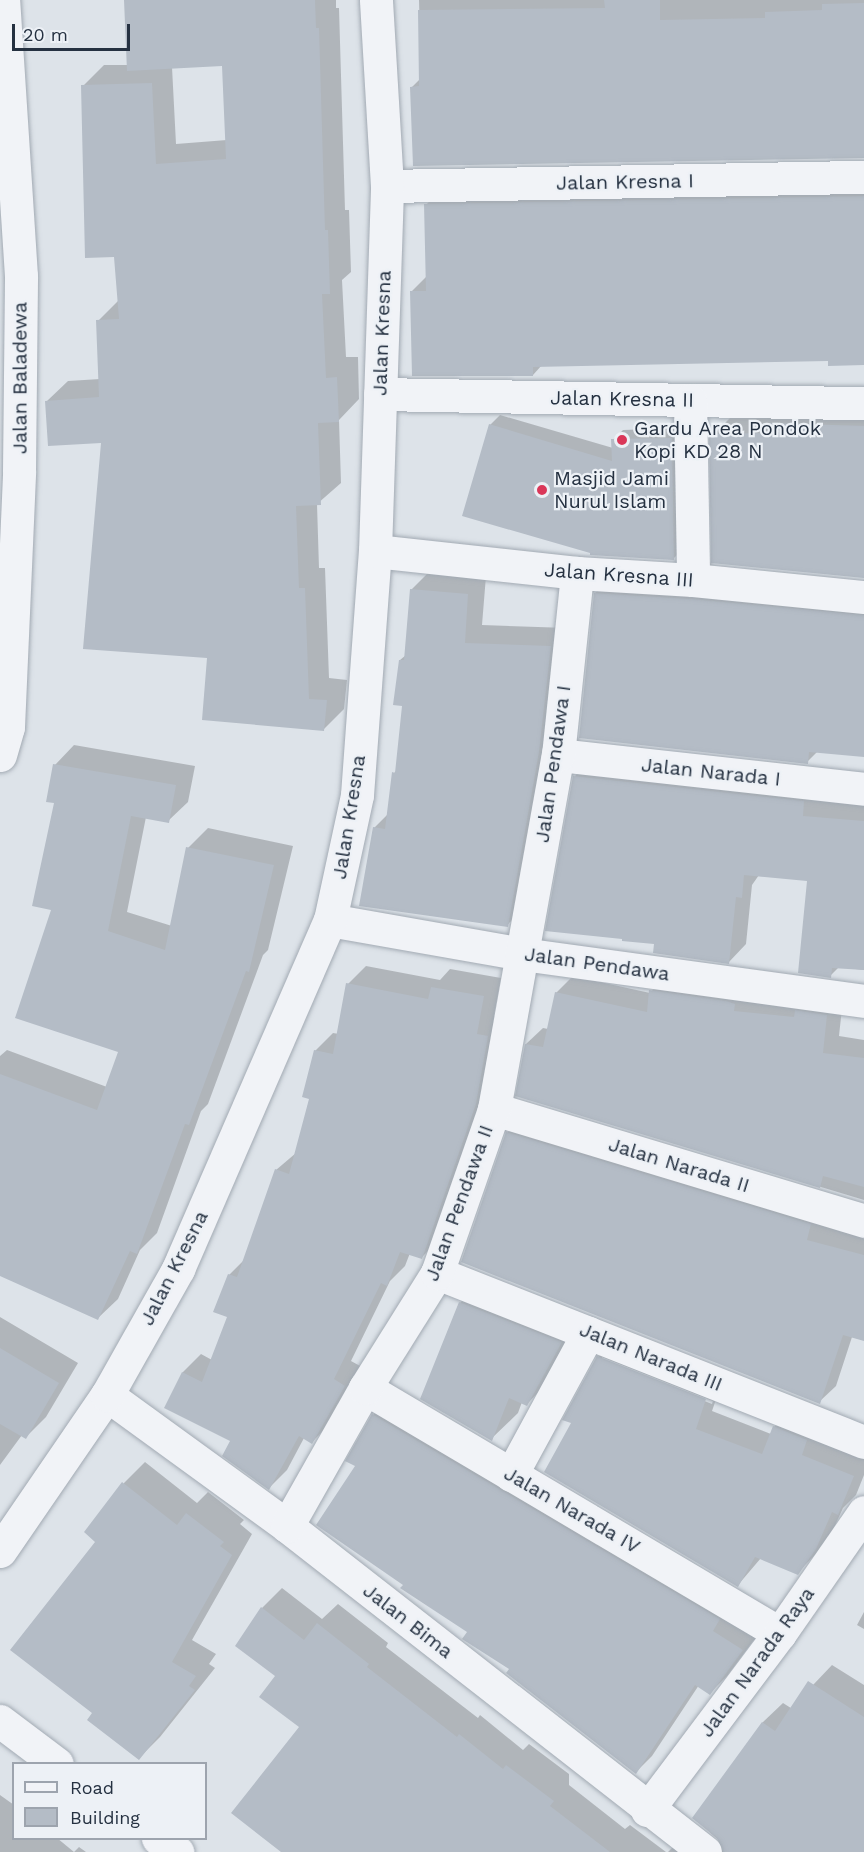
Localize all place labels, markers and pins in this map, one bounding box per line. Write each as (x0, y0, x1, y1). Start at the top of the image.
place label: Gardu Area Pondok Kopi KD 28 N (634, 416, 822, 463)
marker: Gardu Area Pondok Kopi KD 28 N (615, 433, 629, 447)
place label: Masjid Jami Nurul Islam (554, 466, 669, 513)
marker: Masjid Jami Nurul Islam (535, 483, 549, 497)

